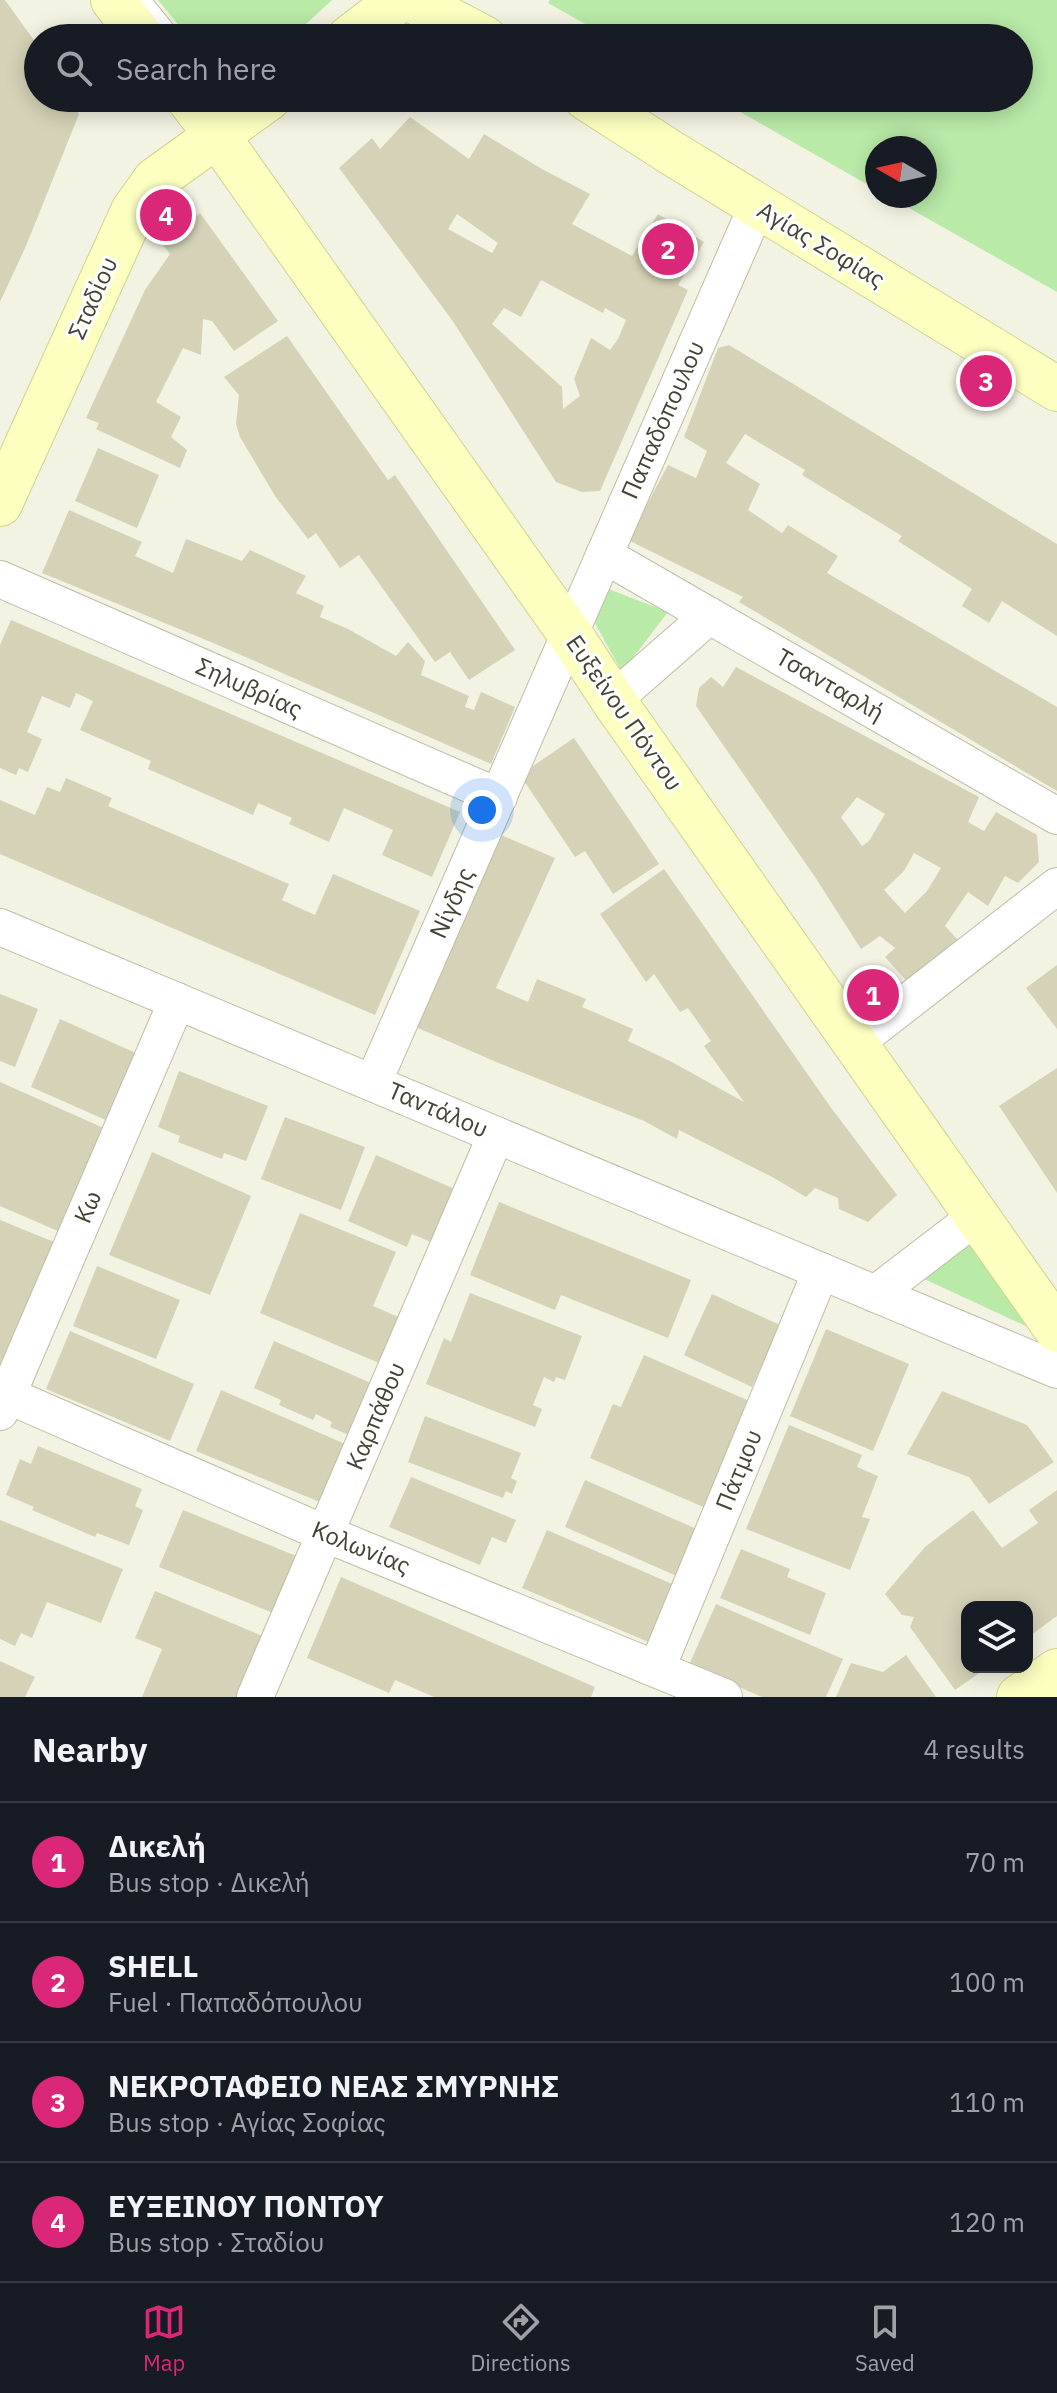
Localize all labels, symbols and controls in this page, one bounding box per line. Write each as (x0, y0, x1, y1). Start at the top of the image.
search box (24, 24, 1033, 112)
icon: search (52, 46, 96, 90)
text: Search here (116, 49, 277, 88)
north arrow (865, 136, 937, 208)
pin: 4 (140, 185, 192, 245)
street label: Αγίας Σοφίας (752, 193, 891, 295)
pin: 2 (642, 219, 694, 279)
street label: Σταδίου (60, 251, 124, 344)
street label: Παπαδόπουλου (613, 335, 711, 504)
pin: 3 (960, 351, 1012, 411)
street label: Ευξείνου Πόντου (559, 628, 690, 797)
street label: Τσανταρλή (771, 640, 890, 728)
street label: Σηλυβρίας (191, 649, 308, 725)
your location (462, 790, 502, 830)
street label: Νίγδης (421, 862, 481, 943)
pin: 1 (847, 965, 899, 1025)
street label: Ταντάλου (383, 1074, 493, 1144)
street label: Κω (66, 1186, 108, 1228)
street label: Καρπάθου (338, 1357, 412, 1474)
street label: Πάτμου (707, 1424, 769, 1515)
street label: Κολωνίας (307, 1513, 415, 1581)
map controls (961, 1601, 1033, 1673)
button: layers (961, 1601, 1033, 1673)
text: Nearby (32, 1727, 147, 1771)
text: 4 results (923, 1732, 1025, 1766)
text: Δικελή (108, 1826, 206, 1865)
text: 1 (50, 1845, 66, 1879)
text: 70 m (965, 1845, 1025, 1879)
text: Bus stop · Δικελή (108, 1865, 310, 1899)
text: SHELL (108, 1946, 198, 1985)
text: 2 (50, 1965, 66, 1999)
text: 100 m (949, 1965, 1025, 1999)
text: Fuel · Παπαδόπουλου (108, 1985, 363, 2019)
text: ΝΕΚΡΟΤΑΦΕΙΟ ΝΕΑΣ ΣΜΥΡΝΗΣ (108, 2066, 559, 2105)
text: 3 (50, 2085, 66, 2119)
text: 110 m (949, 2085, 1025, 2119)
text: Bus stop · Αγίας Σοφίας (108, 2105, 386, 2139)
text: ΕΥΞΕΙΝΟΥ ΠΟΝΤΟΥ (108, 2186, 384, 2225)
text: 4 (50, 2205, 66, 2239)
text: 120 m (949, 2205, 1025, 2239)
text: Bus stop · Σταδίου (108, 2225, 324, 2259)
tab: Map (142, 2300, 186, 2377)
tab: Directions (471, 2300, 571, 2377)
tab: Saved (855, 2300, 915, 2377)

